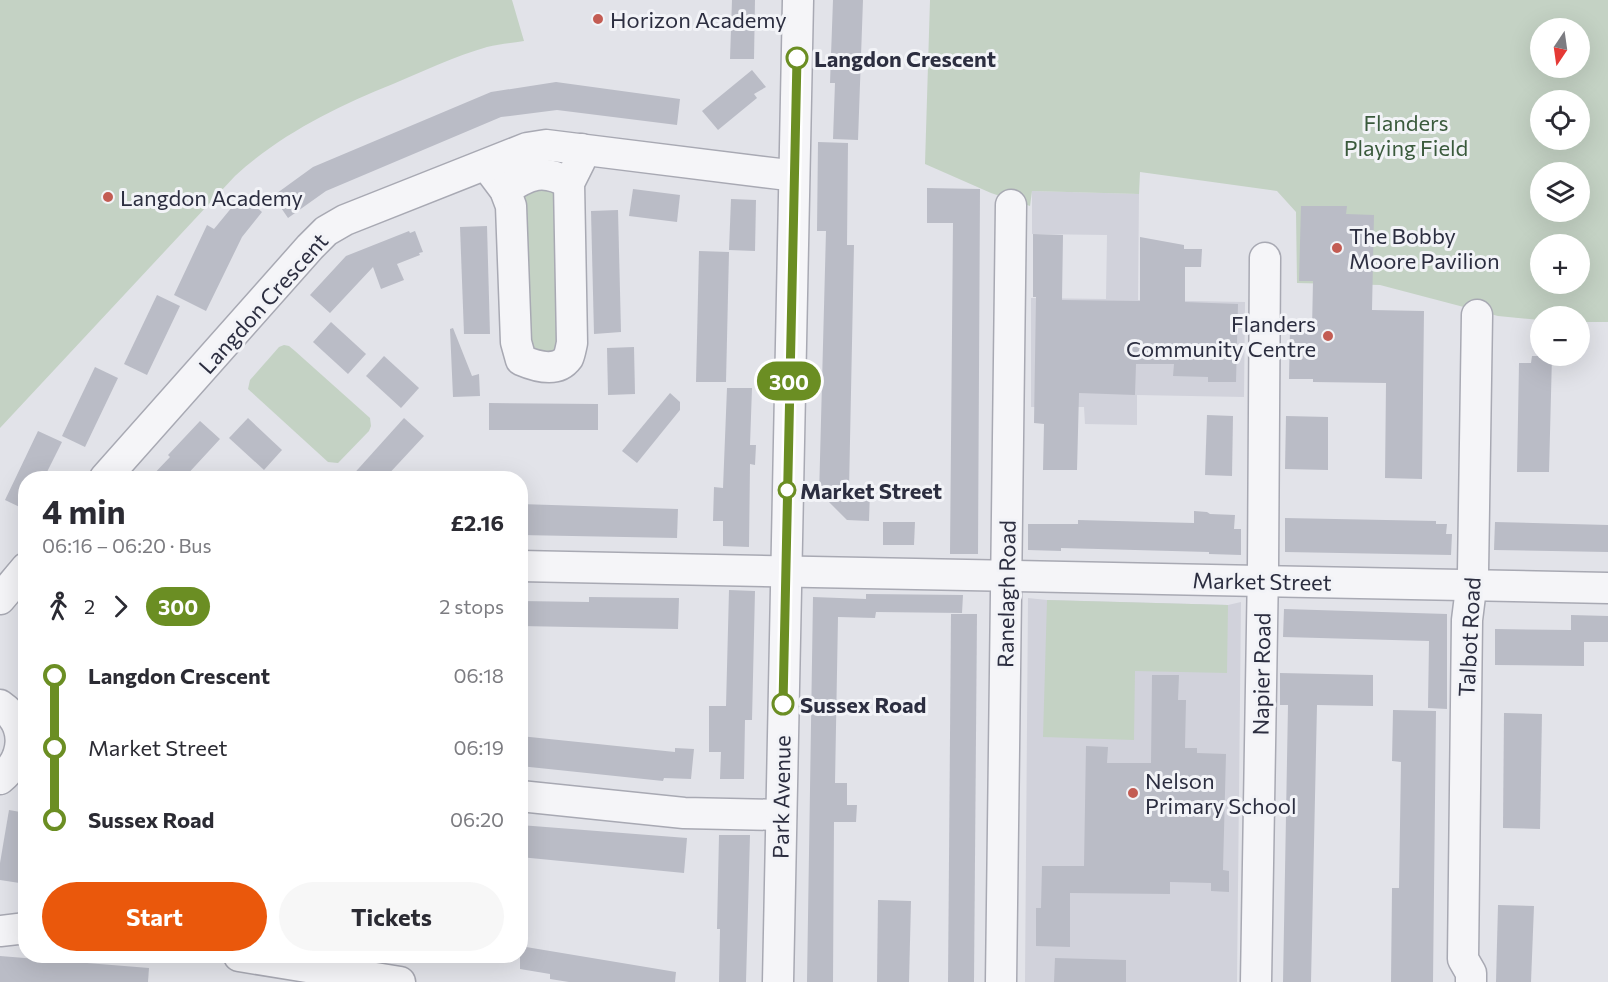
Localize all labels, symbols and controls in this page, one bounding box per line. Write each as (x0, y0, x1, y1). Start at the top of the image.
place label: Horizon Academy (610, 6, 787, 33)
marker: Horizon Academy (591, 12, 605, 26)
north arrow (1530, 18, 1590, 78)
map controls (1530, 18, 1590, 366)
place label: Langdon Crescent (814, 45, 996, 72)
marker: Langdon Crescent (786, 47, 808, 69)
button: locate (1530, 90, 1590, 150)
park label: Flanders Playing Field (1344, 109, 1468, 161)
button: layers (1530, 162, 1590, 222)
place label: Langdon Academy (120, 184, 303, 211)
marker: Langdon Academy (101, 190, 115, 204)
place label: The Bobby Moore Pavilion (1349, 222, 1500, 274)
street label: Langdon Crescent (193, 227, 333, 379)
button: + (1530, 234, 1590, 294)
marker: The Bobby Moore Pavilion (1330, 241, 1344, 255)
button: − (1530, 306, 1590, 366)
place label: Flanders Community Centre (1126, 310, 1316, 362)
marker: Flanders Community Centre (1321, 329, 1335, 343)
line badge: 300 (754, 362, 824, 400)
text: 300 (769, 369, 809, 394)
place label: Market Street (800, 477, 942, 504)
marker: Market Street (778, 481, 796, 499)
text: 4 min (42, 490, 126, 531)
text: £2.16 (450, 509, 504, 536)
street label: Ranelagh Road (991, 520, 1021, 668)
text: 06:16 – 06:20 · Bus (42, 533, 212, 557)
street label: Market Street (1192, 566, 1332, 596)
street label: Talbot Road (1452, 576, 1486, 698)
icon: walk (42, 590, 75, 623)
icon: forward (104, 590, 137, 623)
text: 2 (84, 594, 95, 618)
text: 300 (158, 594, 198, 619)
text: 2 stops (439, 594, 504, 618)
street label: Napier Road (1246, 612, 1276, 736)
text: Langdon Crescent (88, 662, 270, 689)
text: 06:18 (453, 663, 504, 687)
place label: Sussex Road (800, 691, 927, 718)
marker: Sussex Road (772, 693, 794, 715)
text: Market Street (88, 734, 227, 761)
text: 06:19 (453, 735, 504, 759)
street label: Park Avenue (766, 735, 796, 859)
place label: Nelson Primary School (1145, 767, 1297, 819)
marker: Nelson Primary School (1126, 786, 1140, 800)
text: Sussex Road (88, 806, 215, 833)
text: 06:20 (450, 807, 504, 831)
button: Start (42, 882, 267, 951)
button: Tickets (279, 882, 504, 951)

